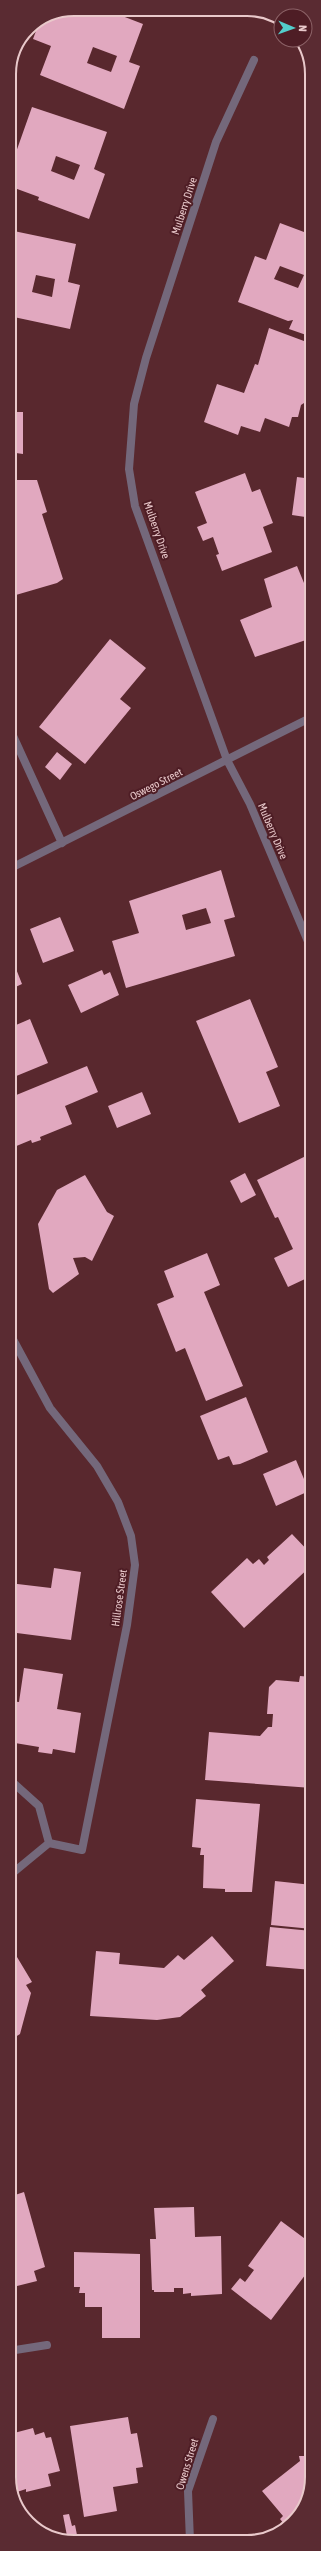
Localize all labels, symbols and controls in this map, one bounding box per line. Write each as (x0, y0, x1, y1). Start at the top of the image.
north arrow (273, 8, 313, 48)
text: N (297, 25, 309, 32)
street label: Mulberry Drive (169, 176, 199, 236)
street label: Mulberry Drive (142, 500, 172, 560)
street label: Oswego Street (128, 766, 184, 802)
street label: Mulberry Drive (256, 801, 290, 861)
street label: Hillrose Street (109, 1569, 129, 1627)
street label: Owens Street (174, 2437, 200, 2491)

